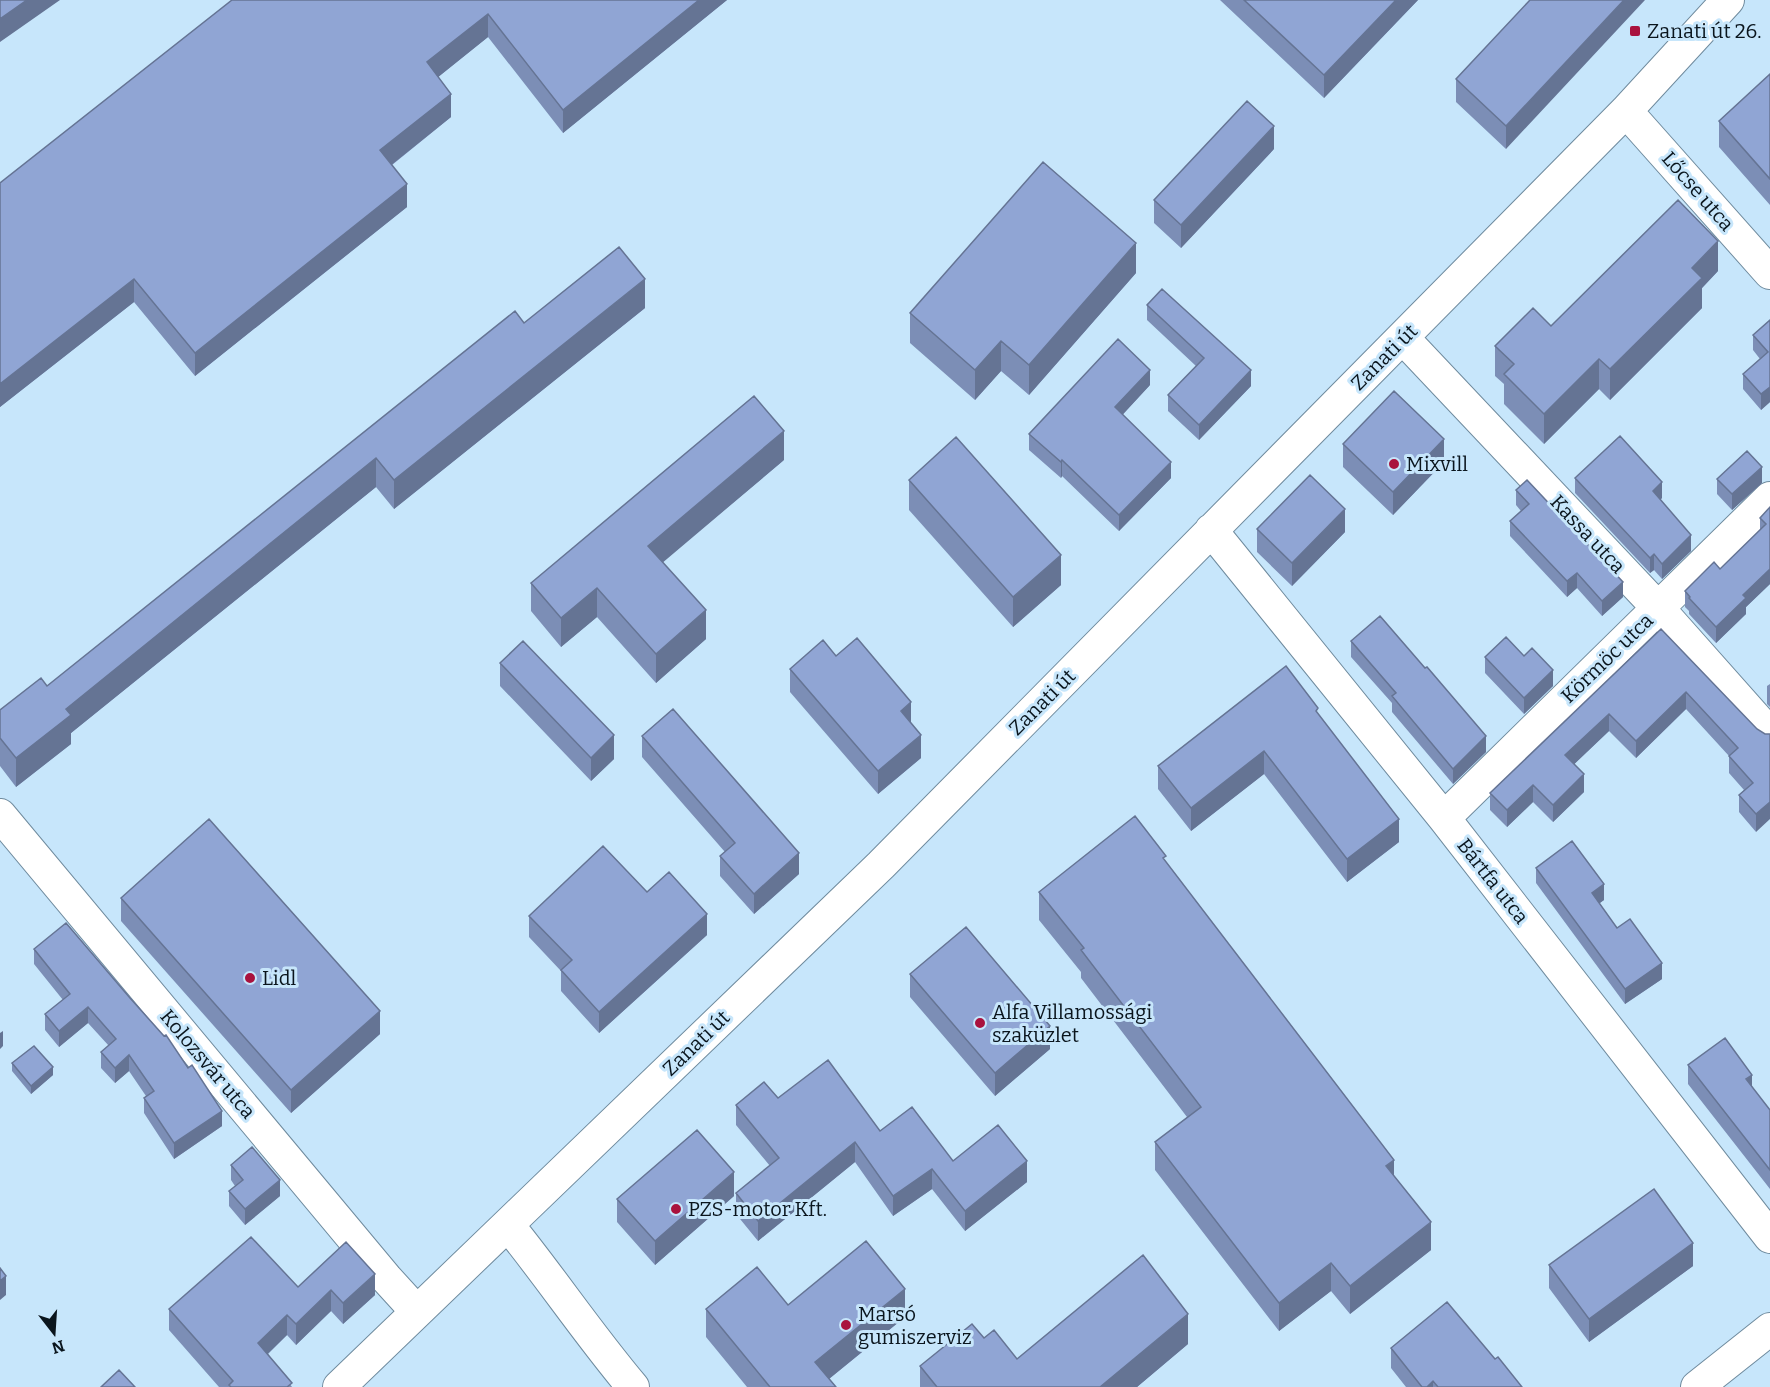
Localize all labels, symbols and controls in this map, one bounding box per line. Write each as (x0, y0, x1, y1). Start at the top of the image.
place label: Zanati út 26. (1647, 19, 1762, 43)
marker: Zanati út 26. (1628, 24, 1642, 38)
street label: Lőcse utca (1657, 146, 1739, 236)
street label: Zanati út (1346, 319, 1422, 395)
place label: Mixvill (1406, 452, 1468, 476)
marker: Mixvill (1387, 457, 1401, 471)
street label: Kassa utca (1546, 490, 1630, 578)
street label: Körmöc utca (1556, 608, 1658, 708)
street label: Zanati út (1004, 664, 1080, 740)
street label: Bártfa utca (1452, 834, 1534, 928)
place label: Lidl (262, 966, 297, 990)
marker: Lidl (243, 971, 257, 985)
place label: Alfa Villamossági szaküzlet (992, 1000, 1152, 1047)
street label: Kolozsvár utca (155, 1005, 261, 1123)
street label: Zanati út (658, 1005, 734, 1081)
marker: Alfa Villamossági szaküzlet (973, 1016, 987, 1030)
place label: PZS-motor Kft. (688, 1197, 827, 1221)
marker: PZS-motor Kft. (669, 1202, 683, 1216)
place label: Marsó gumiszerviz (858, 1302, 972, 1349)
north arrow (24, 1303, 84, 1363)
marker: Marsó gumiszerviz (839, 1318, 853, 1332)
text: N (50, 1336, 67, 1358)

